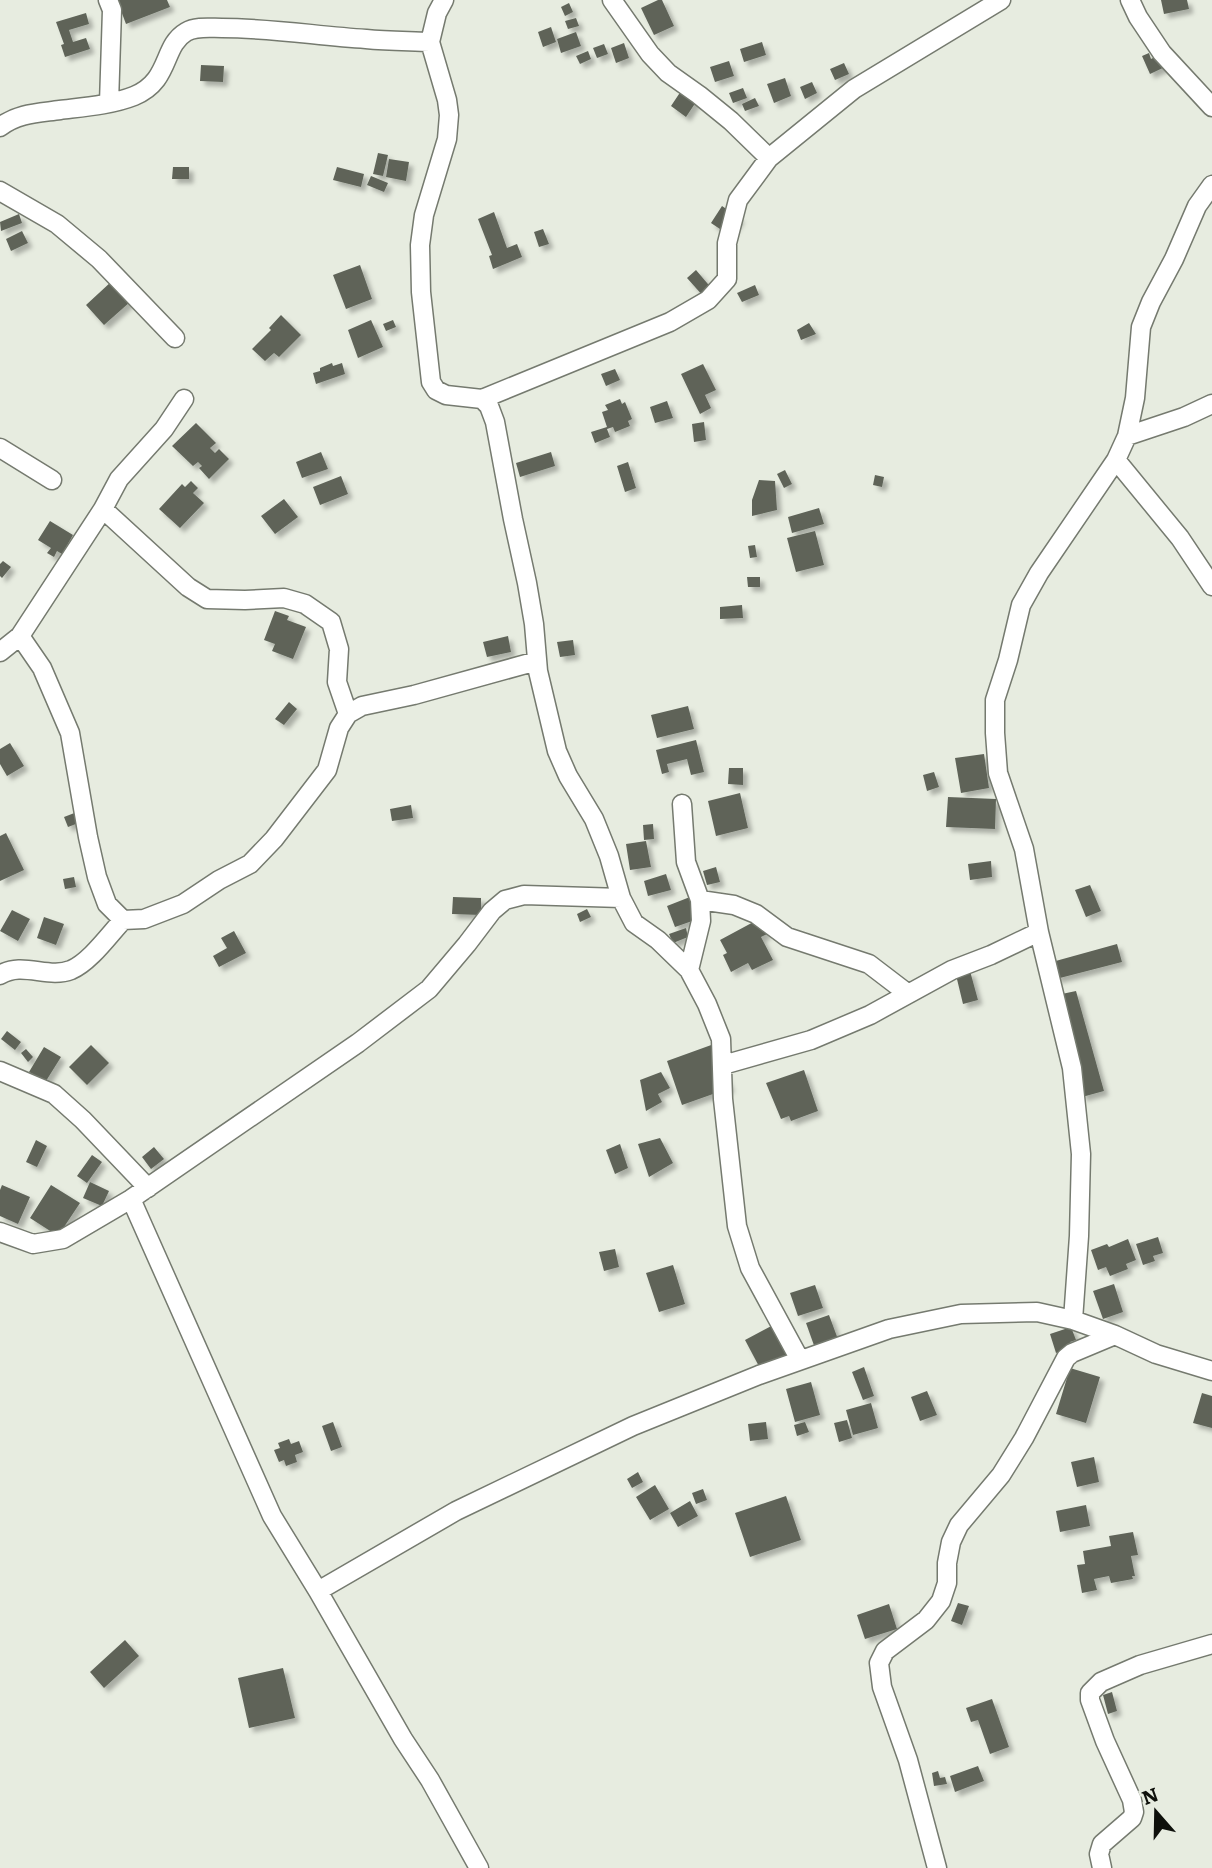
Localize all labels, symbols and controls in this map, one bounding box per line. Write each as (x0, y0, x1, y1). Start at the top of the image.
north arrow (1121, 1777, 1191, 1847)
text: N (1138, 1779, 1162, 1811)

